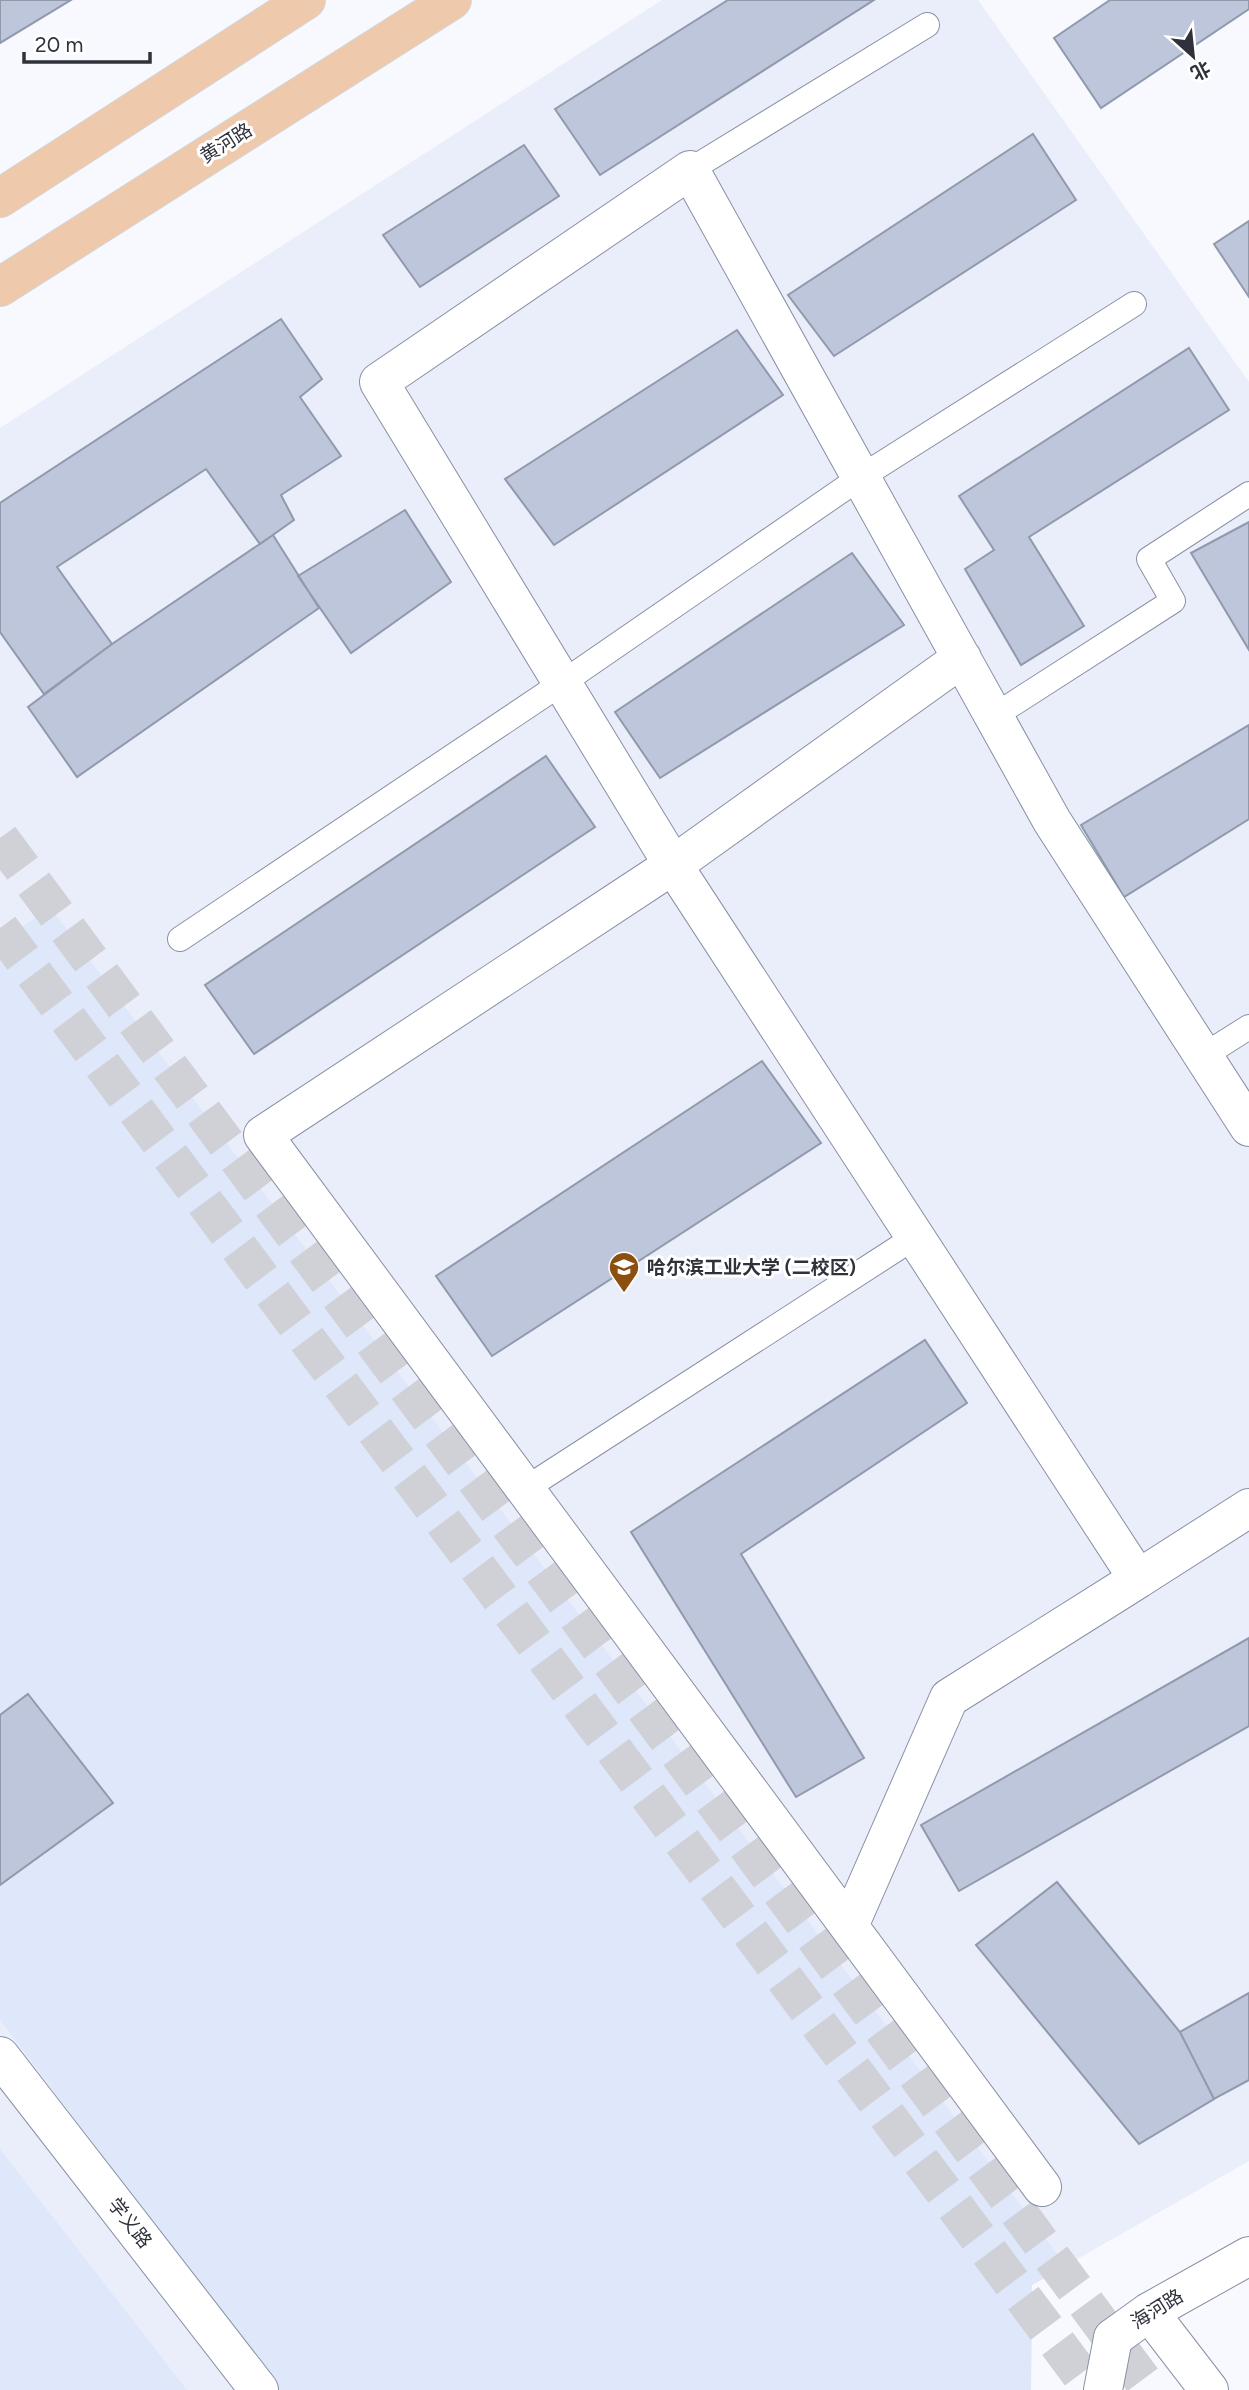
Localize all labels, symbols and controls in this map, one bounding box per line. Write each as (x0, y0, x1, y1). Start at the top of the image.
scale bar (24, 21, 150, 65)
north arrow (1158, 21, 1228, 91)
text: 20 m (35, 32, 83, 57)
text: 北 (1187, 56, 1214, 85)
street label: 黄河路 (196, 118, 256, 168)
school or university icon: 哈尔滨工业大学 (二校区) (607, 1250, 641, 1294)
place label: 哈尔滨工业大学 (二校区) (647, 1256, 856, 1279)
street label: 学义路 (103, 2193, 157, 2253)
street label: 海河路 (1127, 2284, 1187, 2334)

